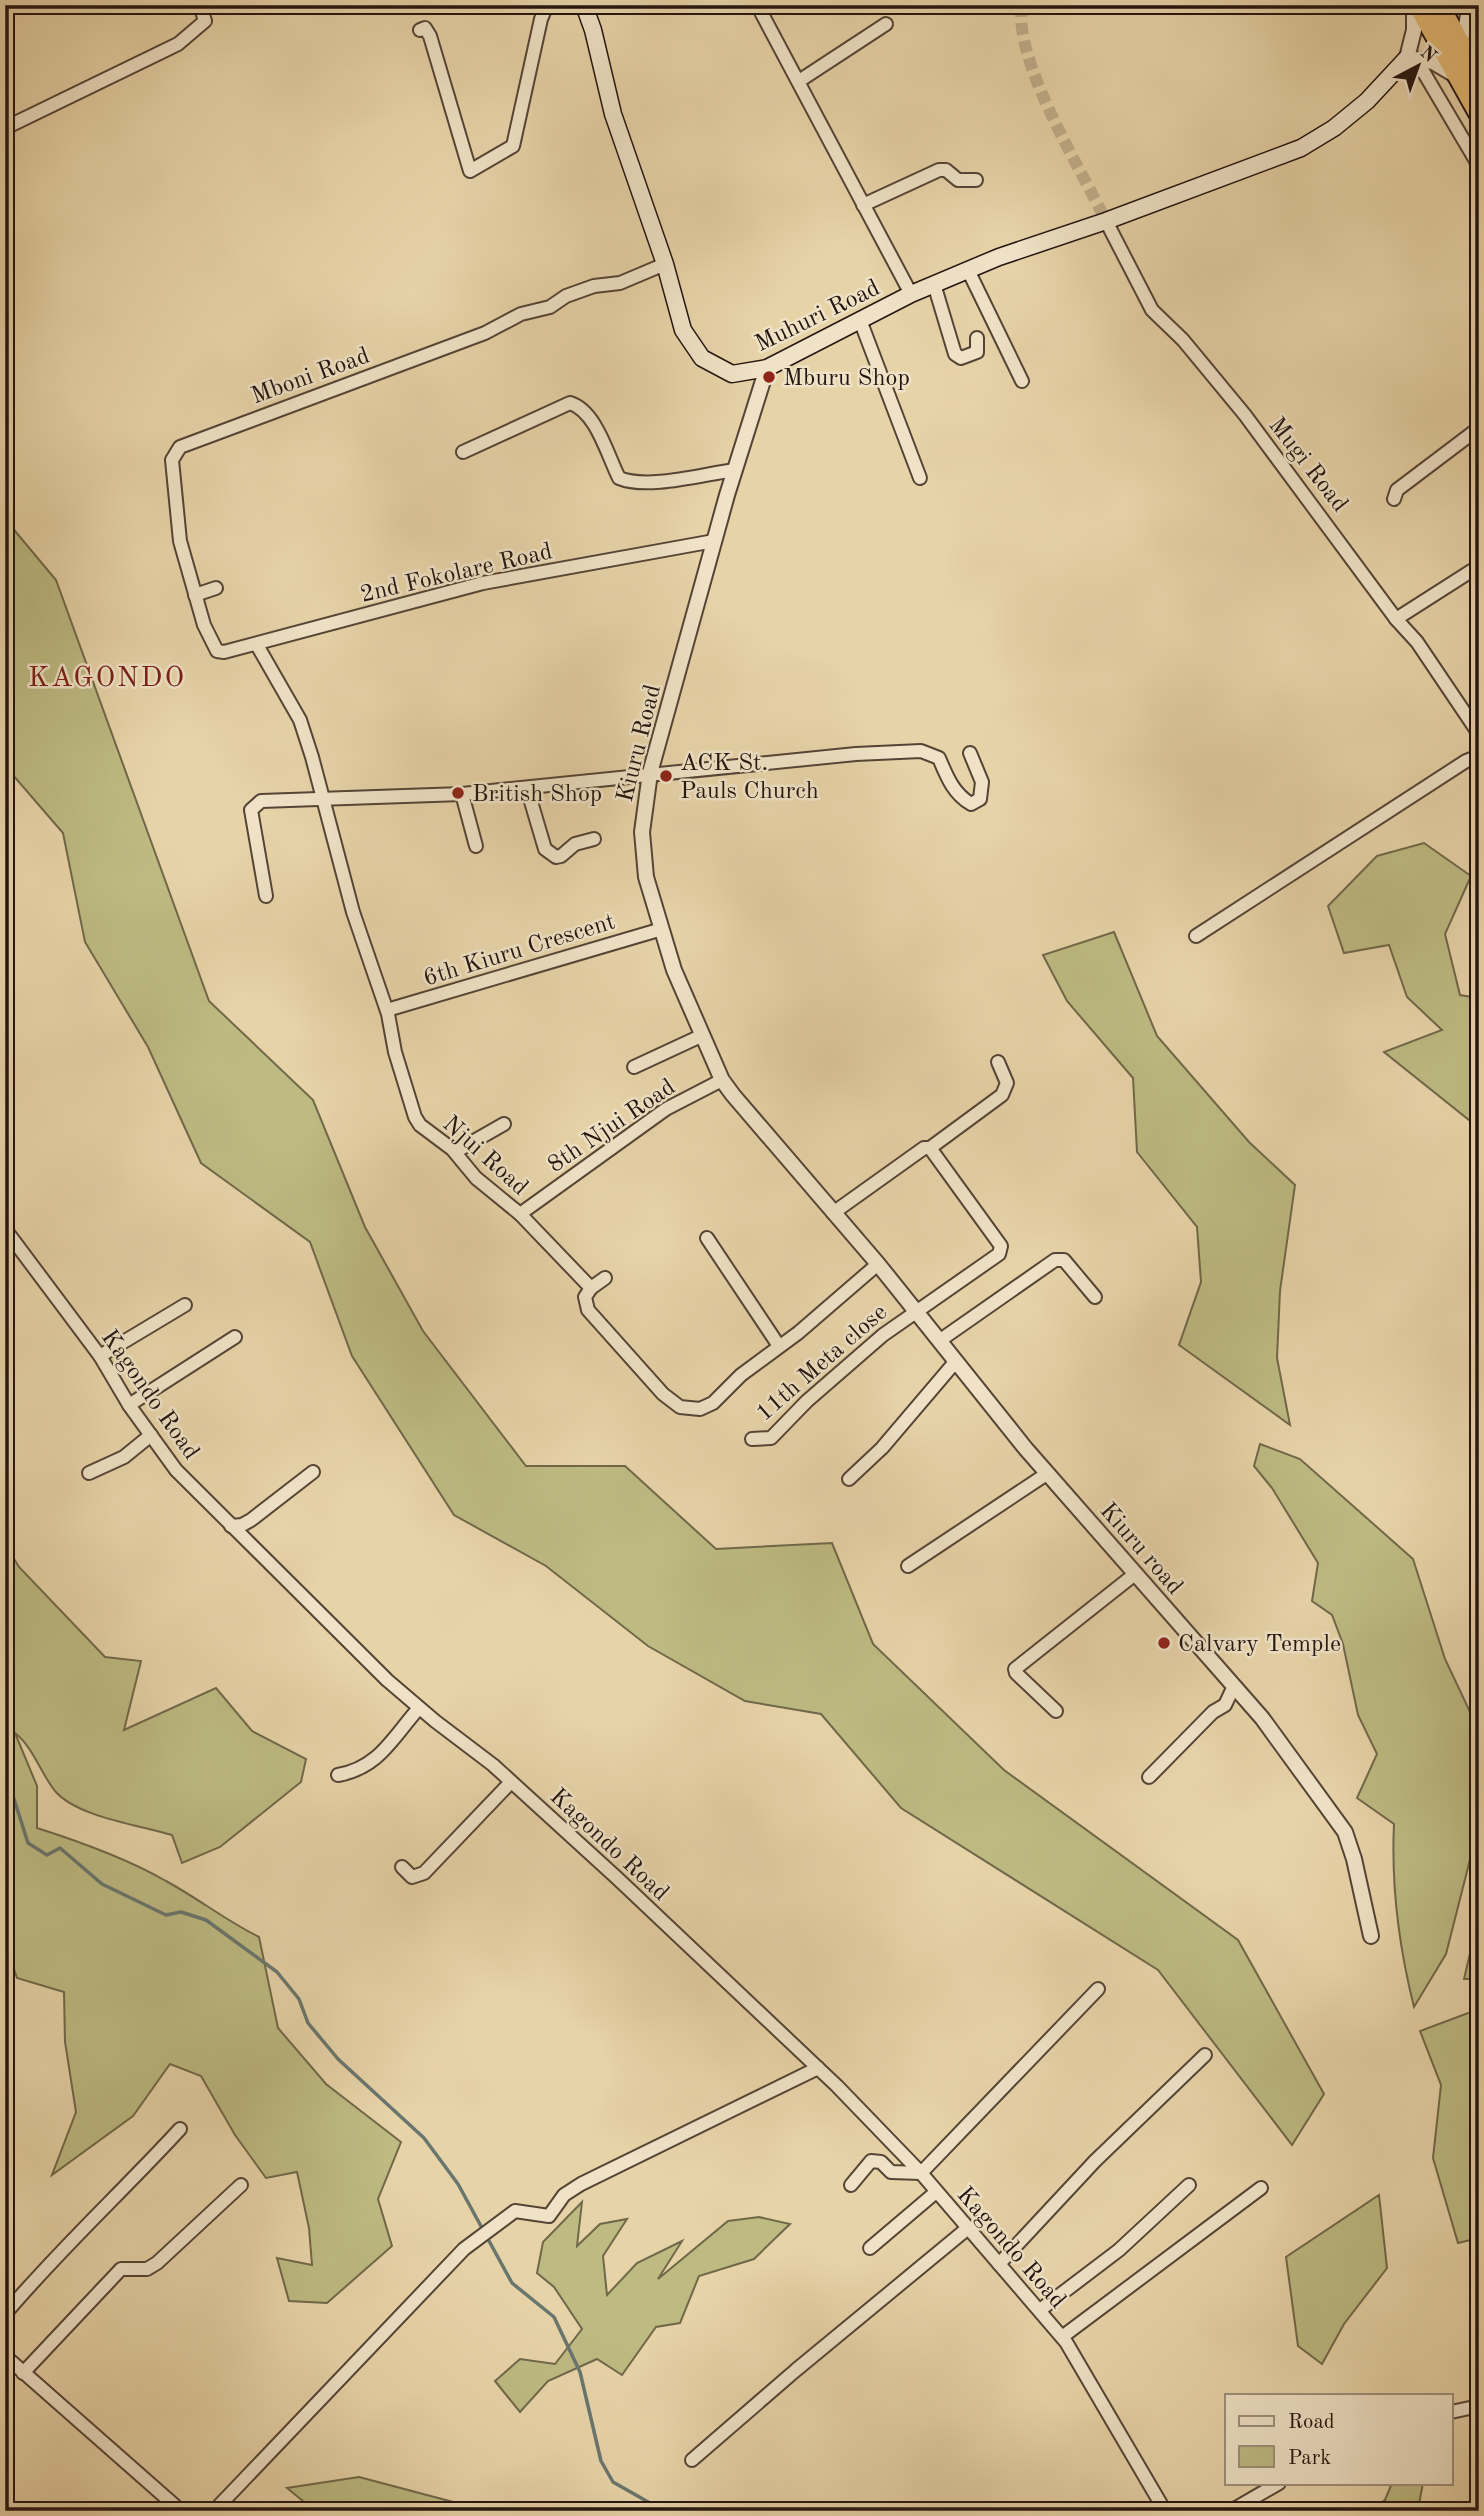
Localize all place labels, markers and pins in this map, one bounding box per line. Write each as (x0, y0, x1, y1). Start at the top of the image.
place label: Mburu Shop (783, 367, 910, 391)
marker: Mburu Shop (761, 369, 777, 385)
place label: ACK St. Pauls Church (680, 752, 819, 804)
marker: ACK St. Pauls Church (658, 768, 674, 784)
place label: British Shop (472, 783, 602, 807)
marker: British Shop (450, 785, 466, 801)
place label: Calvary Temple (1178, 1633, 1341, 1657)
marker: Calvary Temple (1156, 1635, 1172, 1651)

